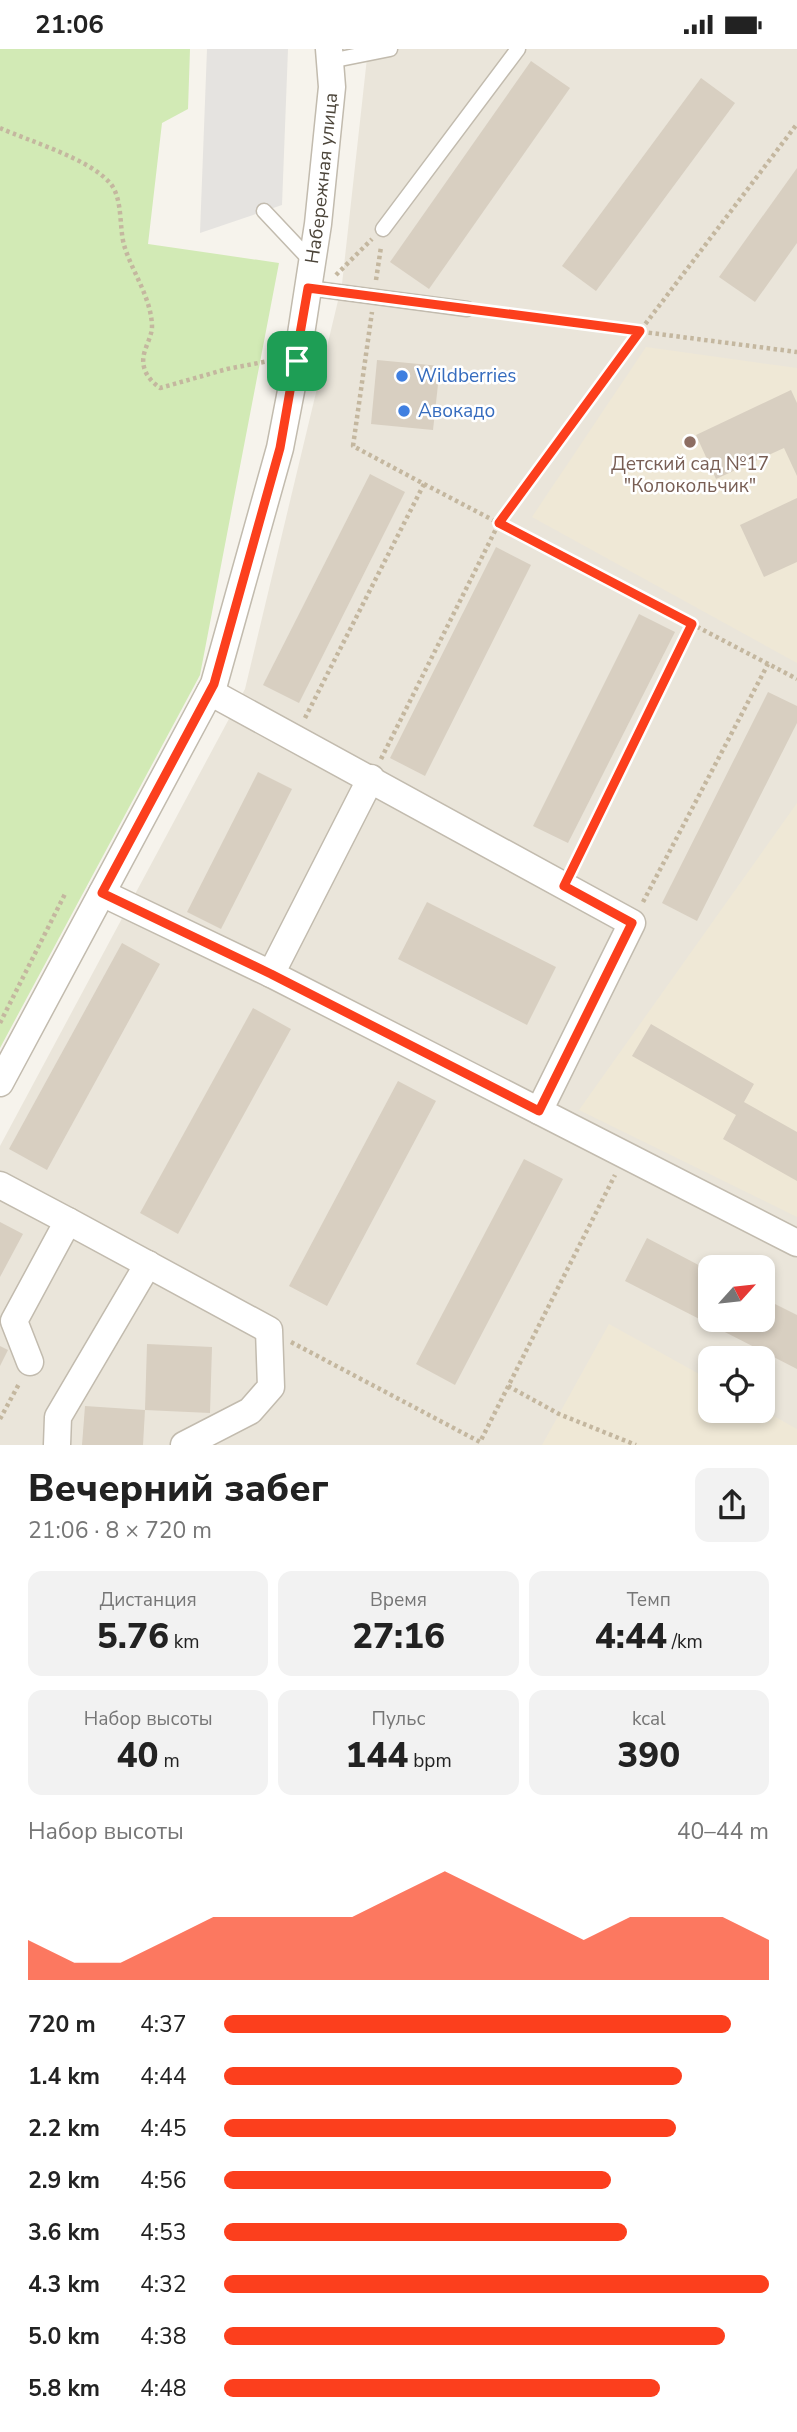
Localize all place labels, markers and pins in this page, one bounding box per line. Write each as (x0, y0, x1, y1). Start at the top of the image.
pin (267, 331, 327, 391)
place label: Wildberries (416, 363, 516, 389)
marker: Wildberries (394, 368, 410, 384)
place label: Авокадо (418, 398, 495, 424)
marker: Авокадо (396, 403, 412, 419)
marker: Детский сад №17 "Колокольчик" (682, 434, 698, 450)
place label: Детский сад №17 "Колокольчик" (611, 451, 769, 499)

